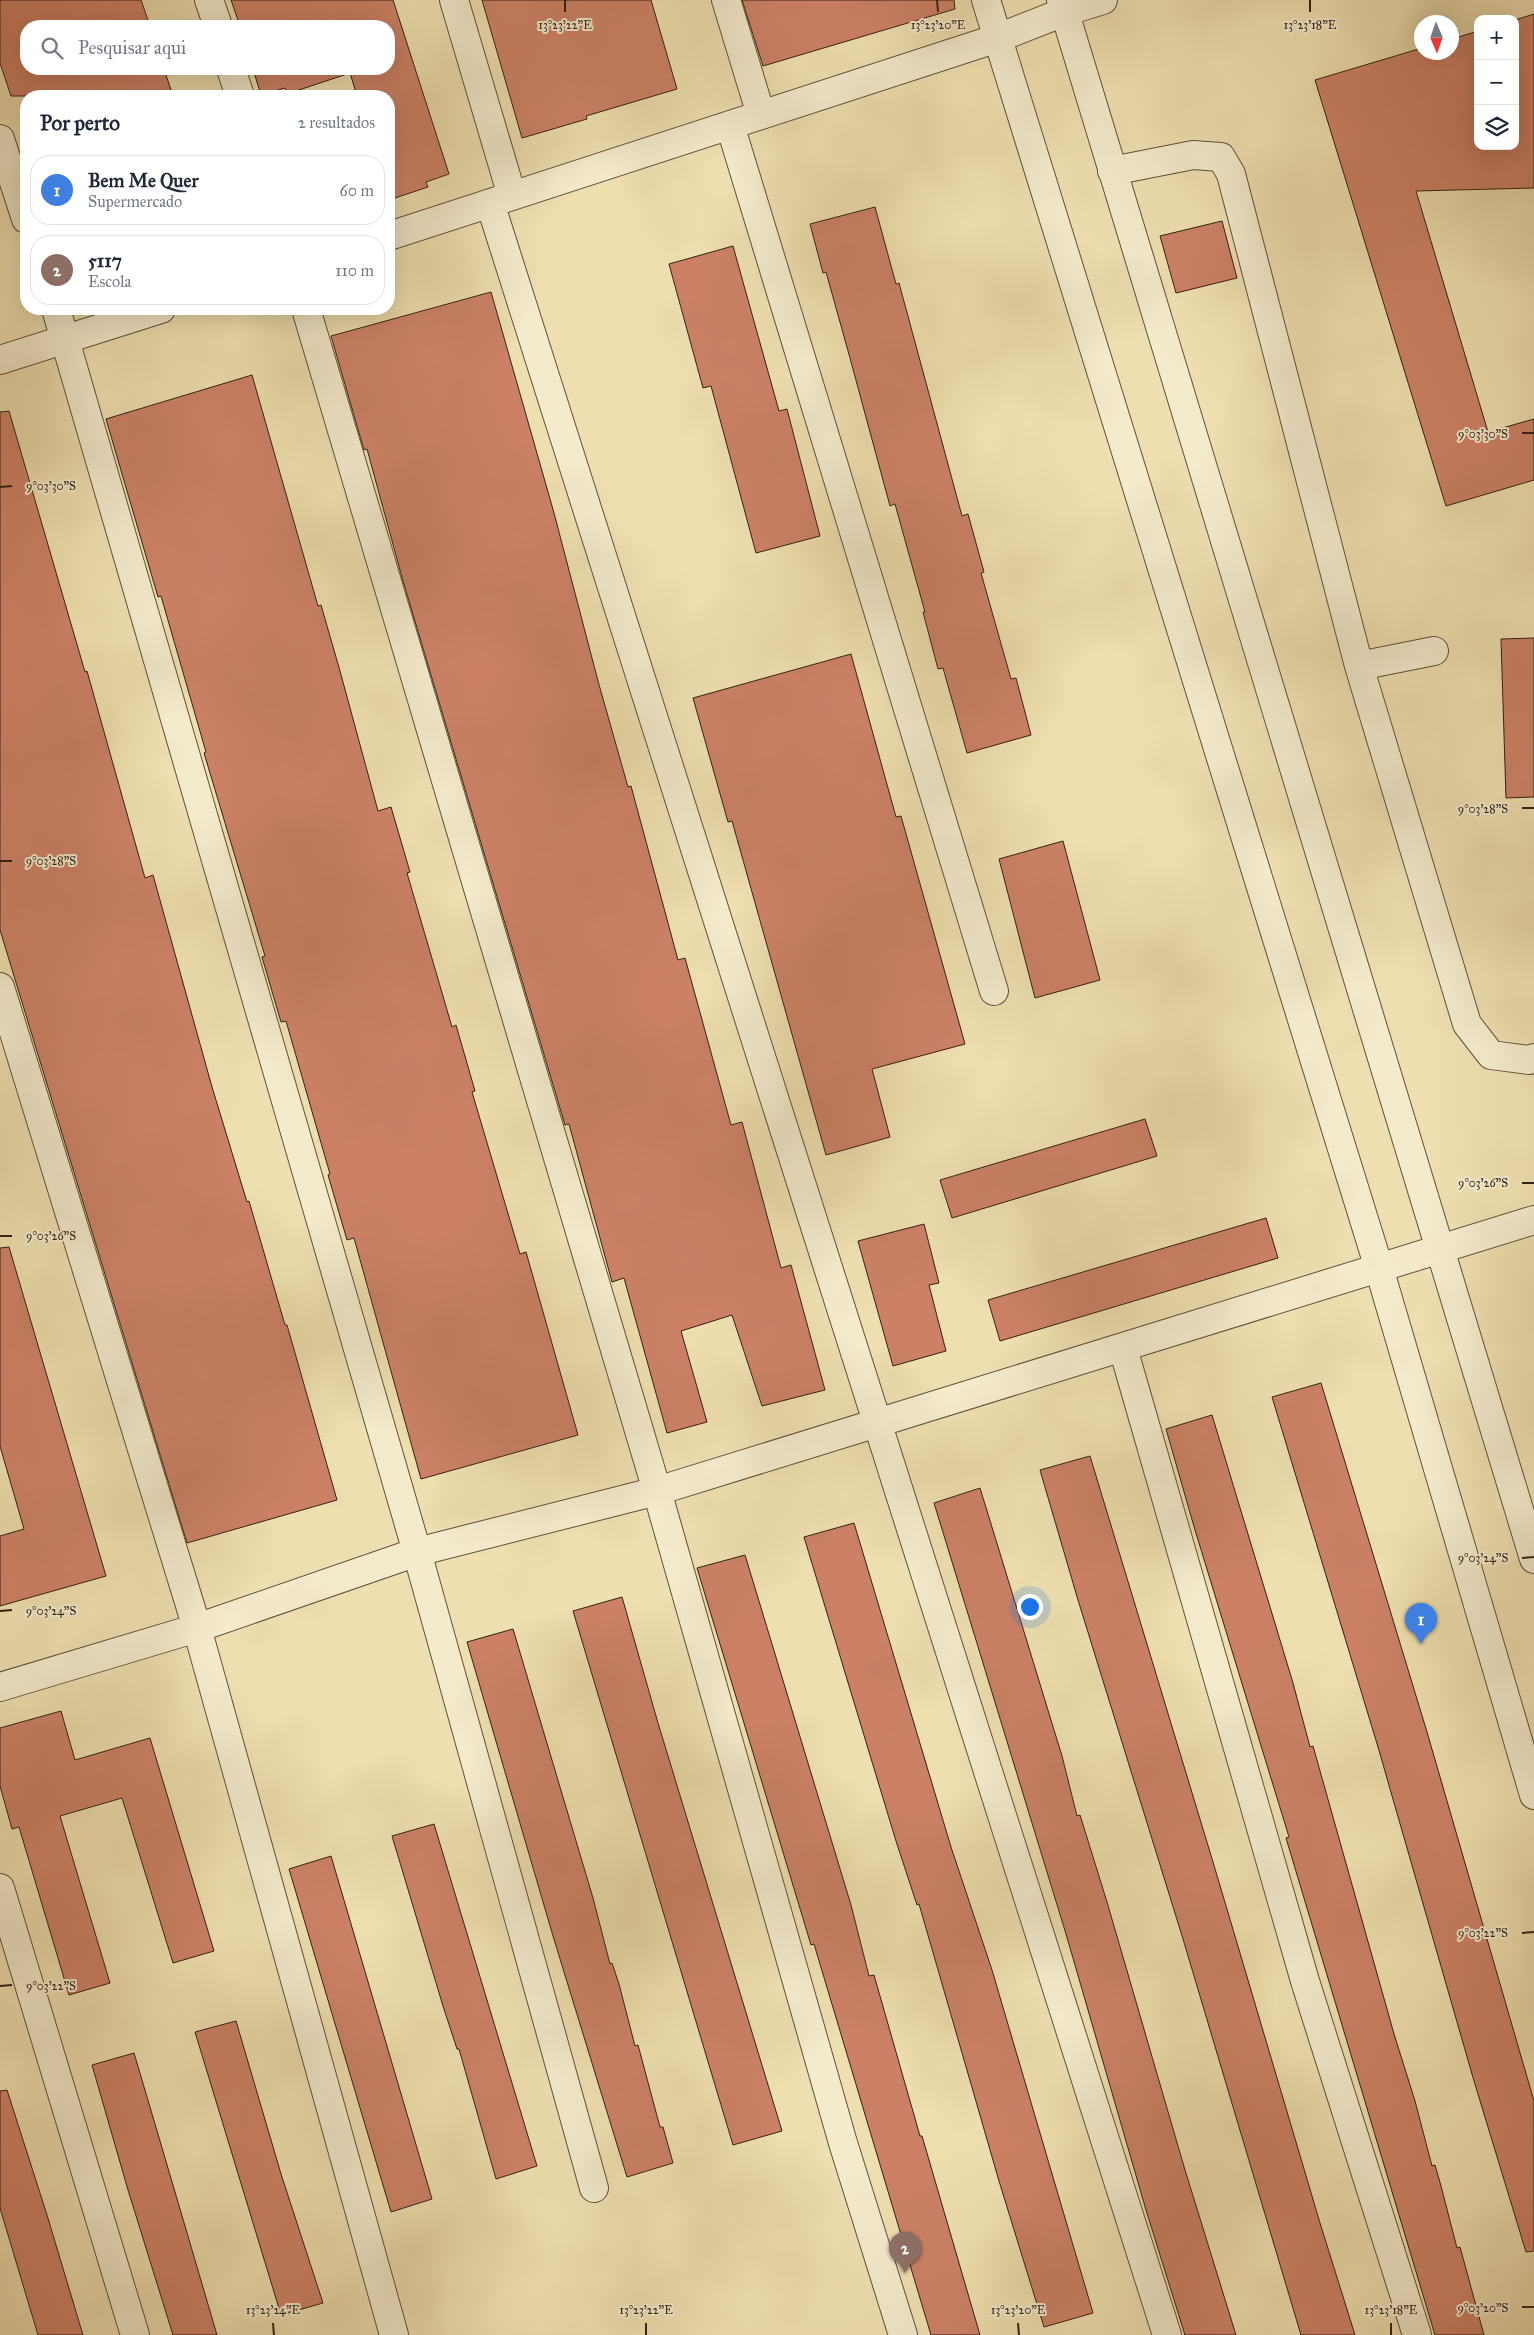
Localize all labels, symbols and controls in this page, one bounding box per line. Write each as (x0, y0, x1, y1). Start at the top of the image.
north arrow (1414, 15, 1459, 60)
map controls (1474, 15, 1519, 150)
button: + (1474, 15, 1519, 60)
text: 13°23'22"E (538, 18, 592, 32)
text: 13°23'20"E (911, 18, 966, 32)
text: 13°23'18"E (1284, 18, 1337, 32)
search box (20, 20, 395, 75)
icon: search (38, 34, 66, 62)
text: Pesquisar aqui (78, 36, 186, 59)
button: − (1474, 60, 1519, 105)
button: layers (1474, 105, 1519, 150)
text: Por perto (40, 110, 120, 136)
text: 2 resultados (298, 113, 375, 132)
text: Bem Me Quer (88, 169, 199, 192)
text: 1 (54, 181, 60, 200)
text: 60 m (340, 181, 374, 200)
text: Supermercado (88, 192, 182, 211)
text: 5117 (88, 249, 122, 272)
text: 2 (53, 261, 61, 280)
text: 110 m (335, 261, 374, 280)
text: Escola (88, 272, 131, 291)
text: 9°03'30"S (1458, 427, 1508, 441)
text: 9°03'30"S (26, 479, 76, 493)
text: 9°03'28"S (1458, 802, 1508, 816)
text: 9°03'28"S (26, 854, 76, 868)
text: 9°03'26"S (1458, 1176, 1508, 1190)
text: 9°03'26"S (26, 1229, 76, 1243)
text: 9°03'24"S (1458, 1551, 1508, 1565)
your location (1017, 1594, 1043, 1620)
pin: 1 (1405, 1603, 1437, 1644)
text: 9°03'24"S (26, 1604, 76, 1618)
text: 9°03'22"S (1458, 1926, 1508, 1940)
text: 9°03'22"S (26, 1979, 76, 1993)
pin: 2 (889, 2232, 921, 2273)
text: 9°03'20"S (1458, 2301, 1509, 2315)
text: 13°23'24"E (246, 2303, 301, 2317)
text: 13°23'22"E (619, 2303, 673, 2317)
text: 13°23'20"E (991, 2303, 1046, 2317)
text: 13°23'18"E (1365, 2303, 1418, 2317)

